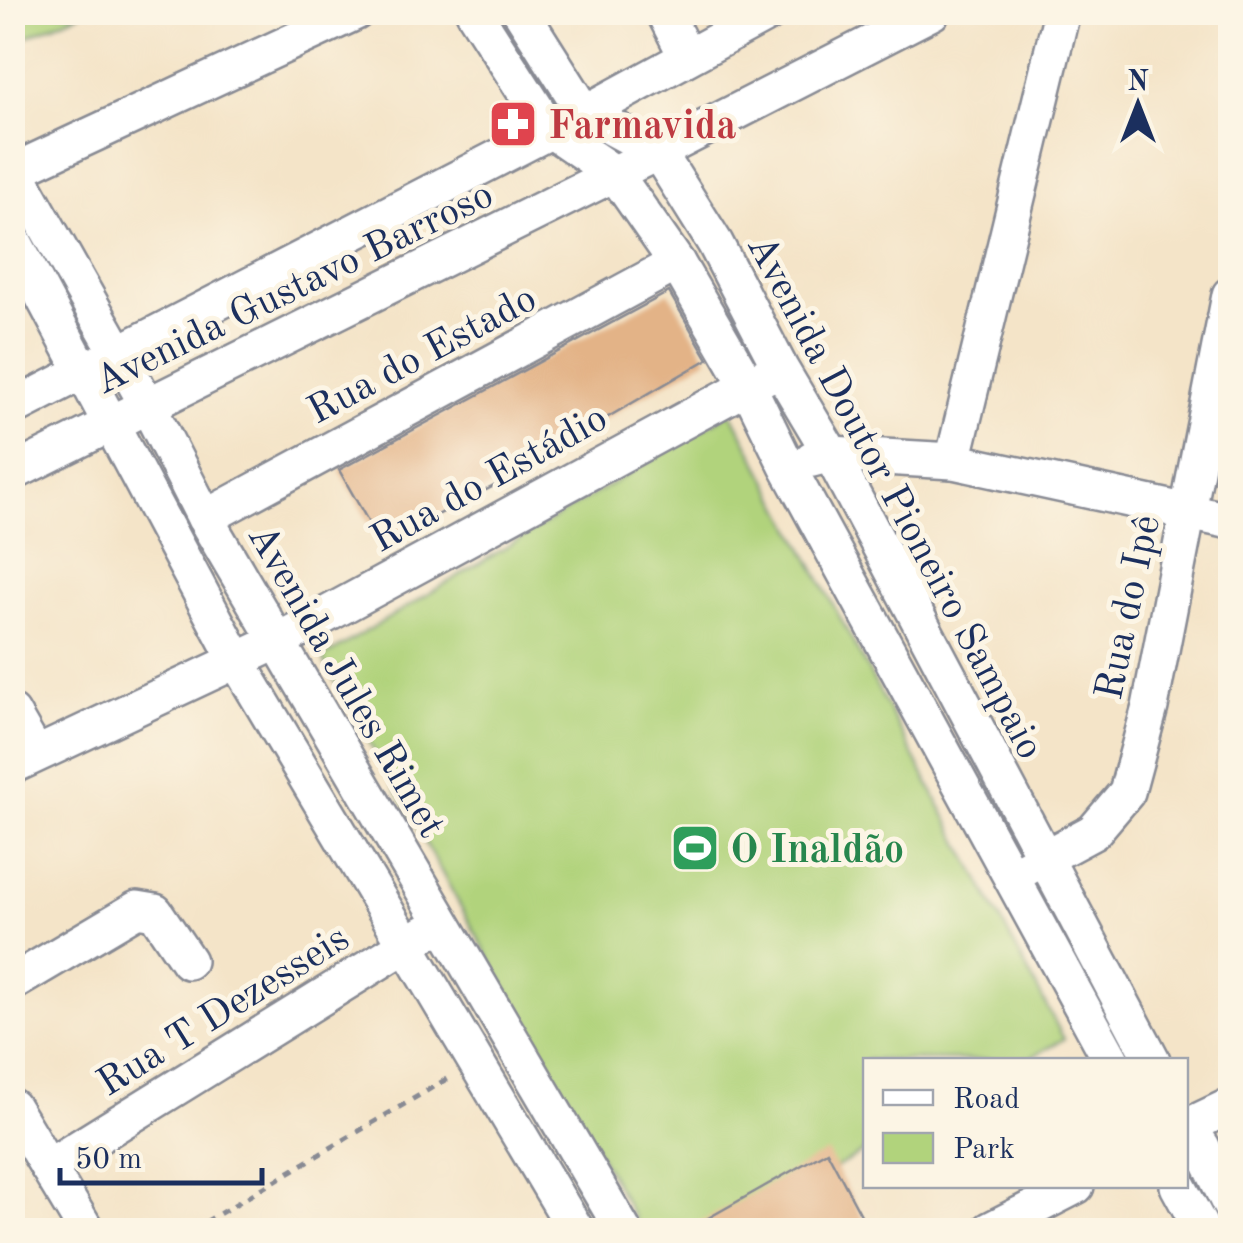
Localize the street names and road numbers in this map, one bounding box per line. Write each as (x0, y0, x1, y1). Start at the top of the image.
street label: Avenida Gustavo Barroso (89, 176, 500, 403)
street label: Avenida Doutor Pioneiro Sampaio (738, 229, 1049, 767)
street label: Rua do Estado (302, 280, 544, 433)
street label: Rua do Estádio (365, 399, 615, 562)
street label: Rua do Ipê (1091, 512, 1169, 704)
street label: Avenida Jules Rimet (239, 519, 450, 845)
street label: Rua T Dezesseis (92, 919, 357, 1106)

